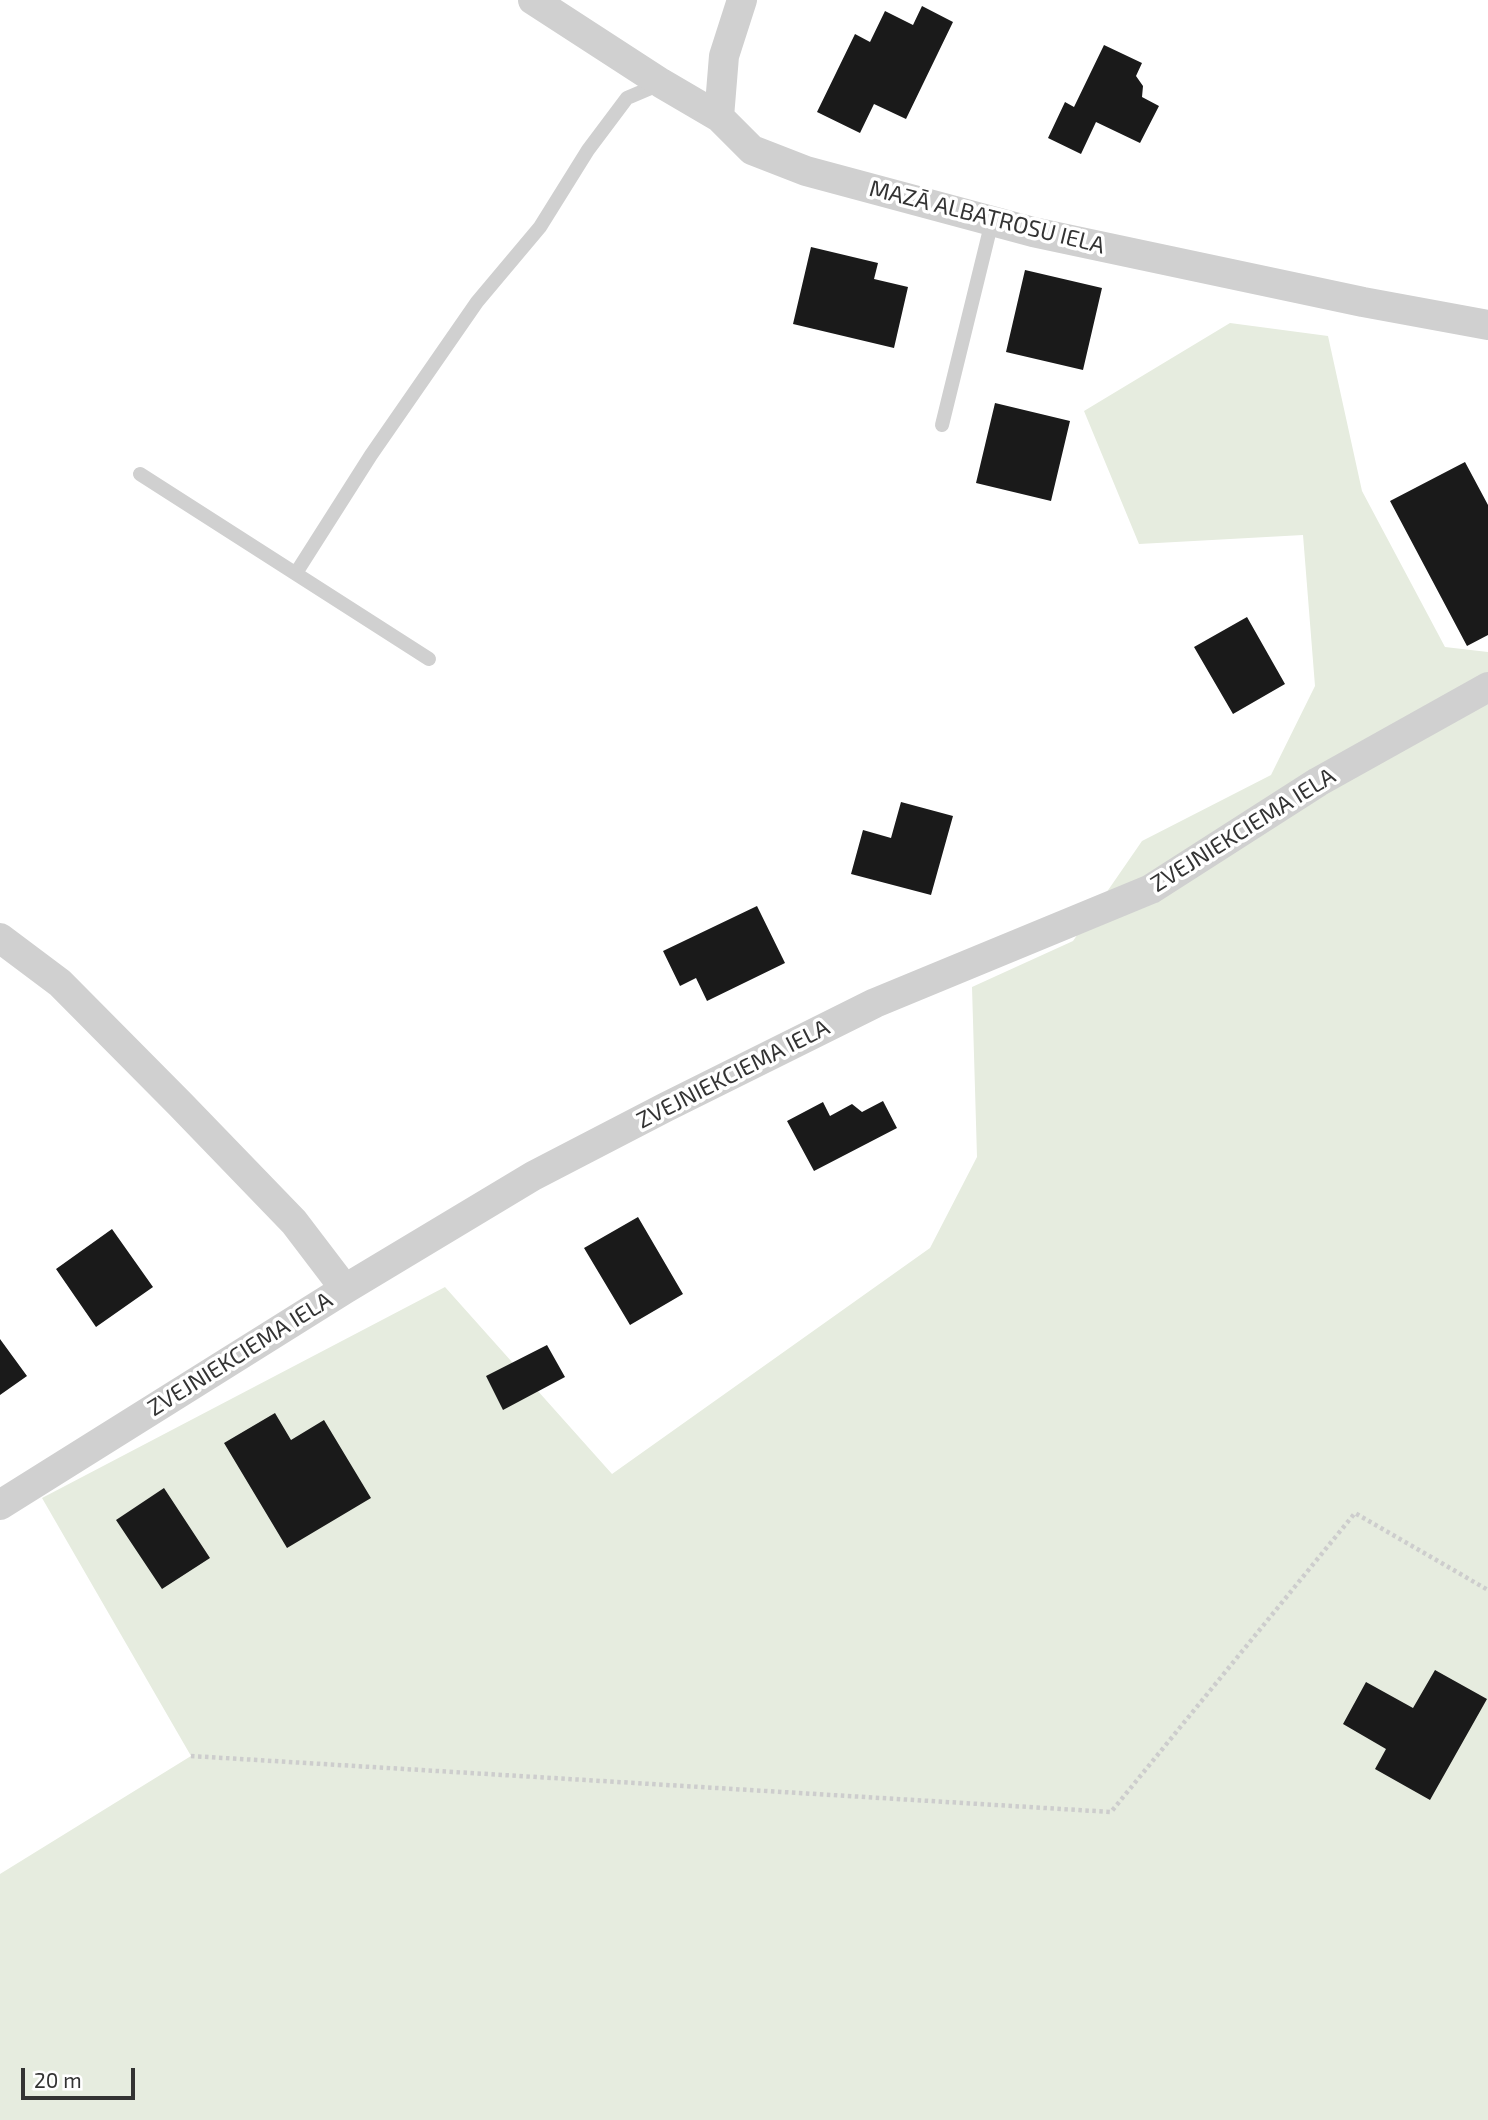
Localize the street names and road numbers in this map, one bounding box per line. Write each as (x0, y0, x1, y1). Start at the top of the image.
street label: MAZĀ ALBATROSU IELA (866, 174, 1108, 260)
street label: ZVEJNIEKCIEMA IELA (1146, 762, 1340, 898)
street label: ZVEJNIEKCIEMA IELA (632, 1013, 834, 1135)
street label: ZVEJNIEKCIEMA IELA (143, 1286, 337, 1422)

